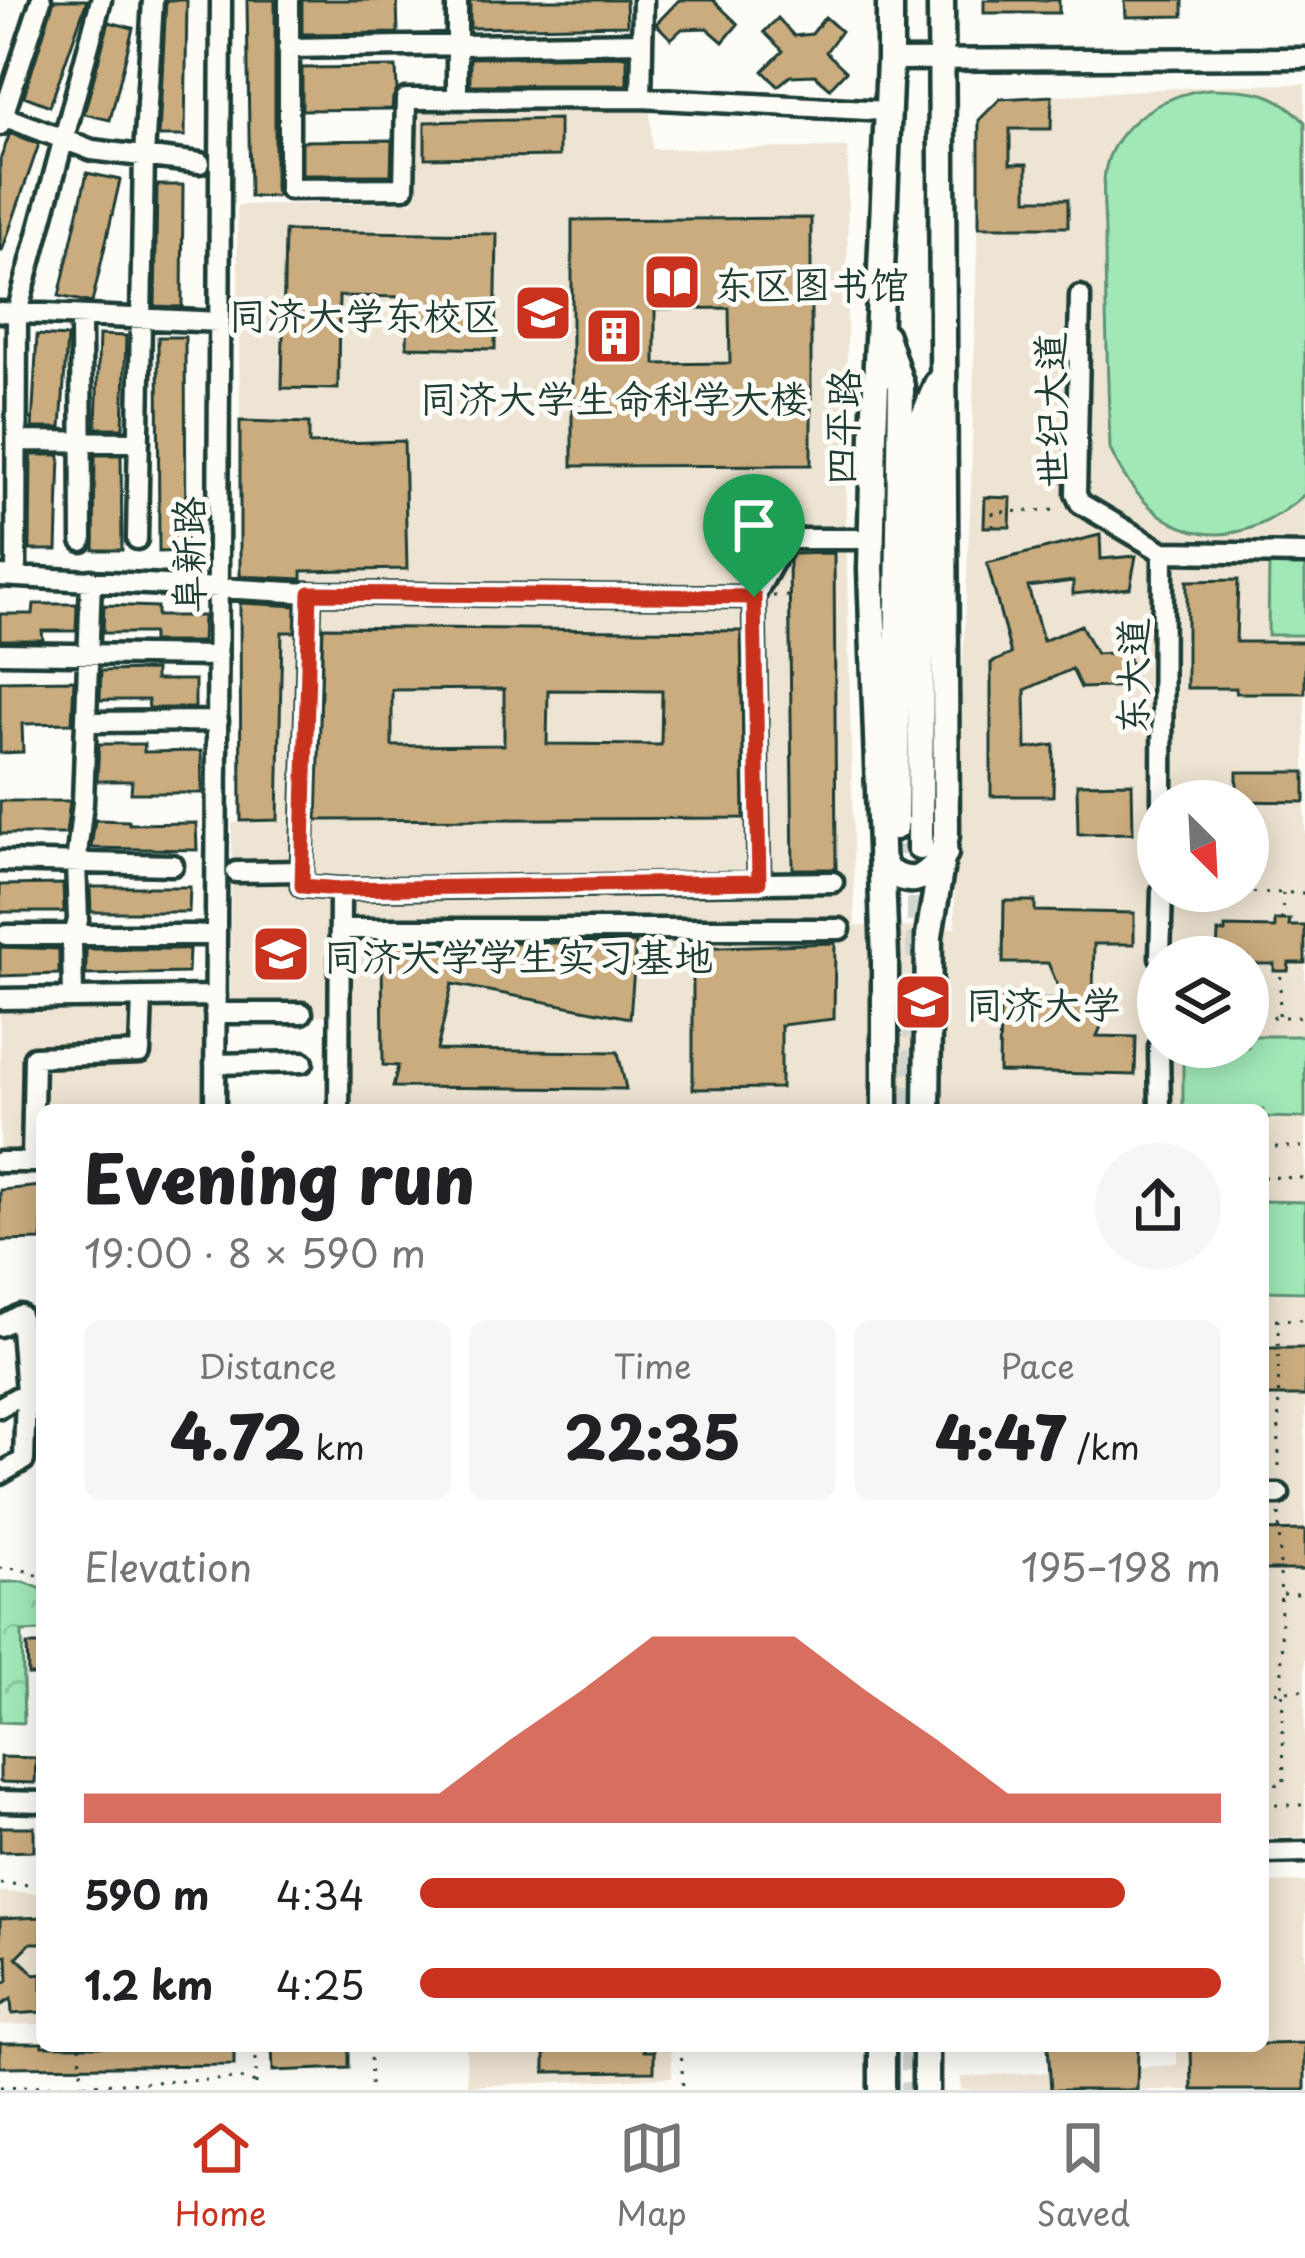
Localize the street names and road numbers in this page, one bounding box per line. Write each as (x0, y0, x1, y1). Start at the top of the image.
street label: 世纪大道 (1018, 331, 1080, 489)
street label: 四平路 (808, 367, 872, 487)
street label: 阜新路 (157, 496, 216, 614)
street label: 东大道 (1101, 617, 1160, 735)

